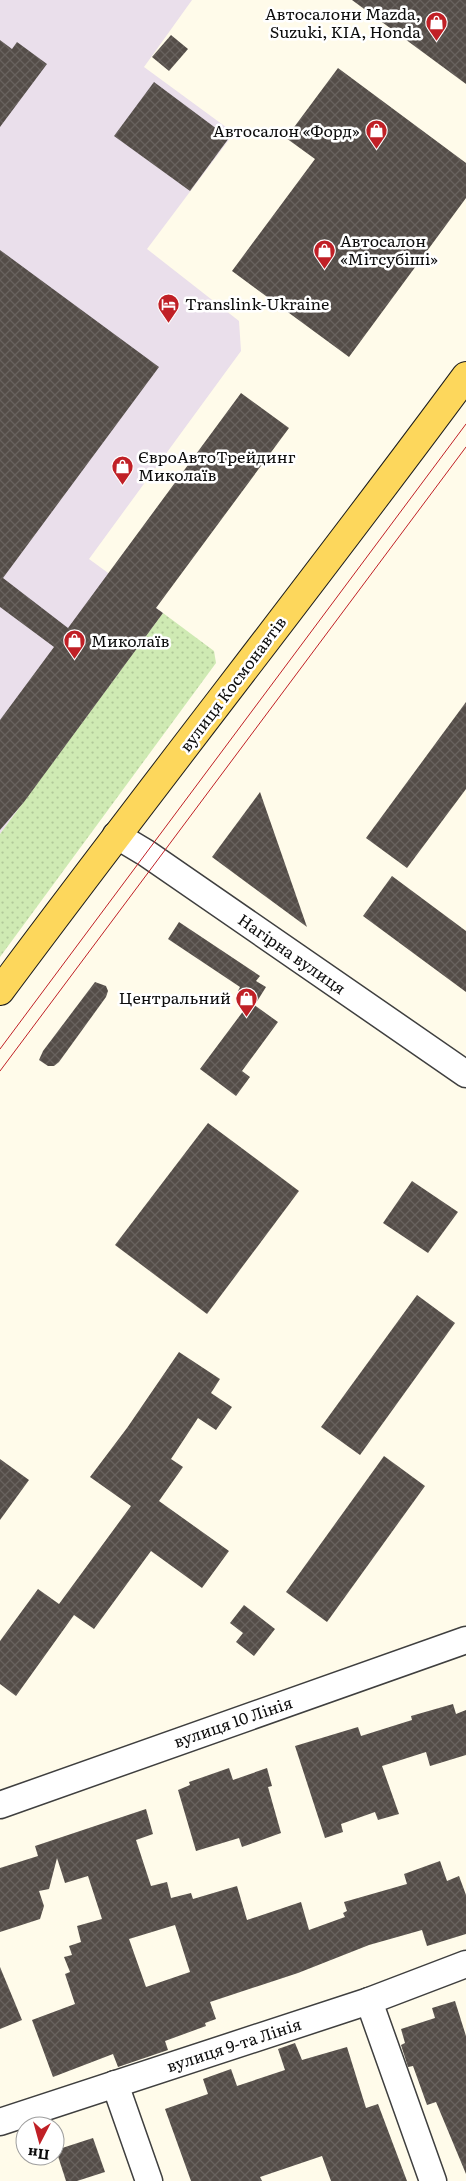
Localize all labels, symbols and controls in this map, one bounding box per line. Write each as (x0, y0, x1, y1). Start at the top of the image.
place label: Автосалони Mazda, Suzuki, KIA, Honda (265, 1, 421, 43)
shop icon: Автосалони Mazda, Suzuki, KIA, Honda (425, 11, 449, 42)
place label: Автосалон «Форд» (213, 118, 360, 142)
shop icon: Автосалон «Форд» (364, 119, 388, 150)
place label: Автосалон «Мітсубіші» (340, 228, 438, 270)
shop icon: Автосалон «Мітсубіші» (312, 238, 336, 269)
place label: Translink-Ukraine (185, 291, 329, 315)
hotel icon: Translink-Ukraine (157, 292, 181, 323)
place label: ЄвроАвтоТрейдинг Миколаїв (138, 444, 296, 486)
shop icon: ЄвроАвтоТрейдинг Миколаїв (110, 454, 134, 485)
street label: вулиця Космонавтів (173, 611, 291, 756)
place label: Миколаїв (91, 628, 169, 652)
shop icon: Миколаїв (63, 629, 87, 660)
street label: Нагірна вулиця (234, 907, 351, 999)
place label: Центральний (119, 985, 231, 1009)
shop icon: Центральний (235, 986, 259, 1017)
street label: вулиця 10 Лінія (170, 1689, 295, 1753)
street label: вулиця 9-та Лінія (163, 2011, 304, 2077)
north arrow (15, 2116, 65, 2166)
text: Пн (27, 2144, 50, 2166)

